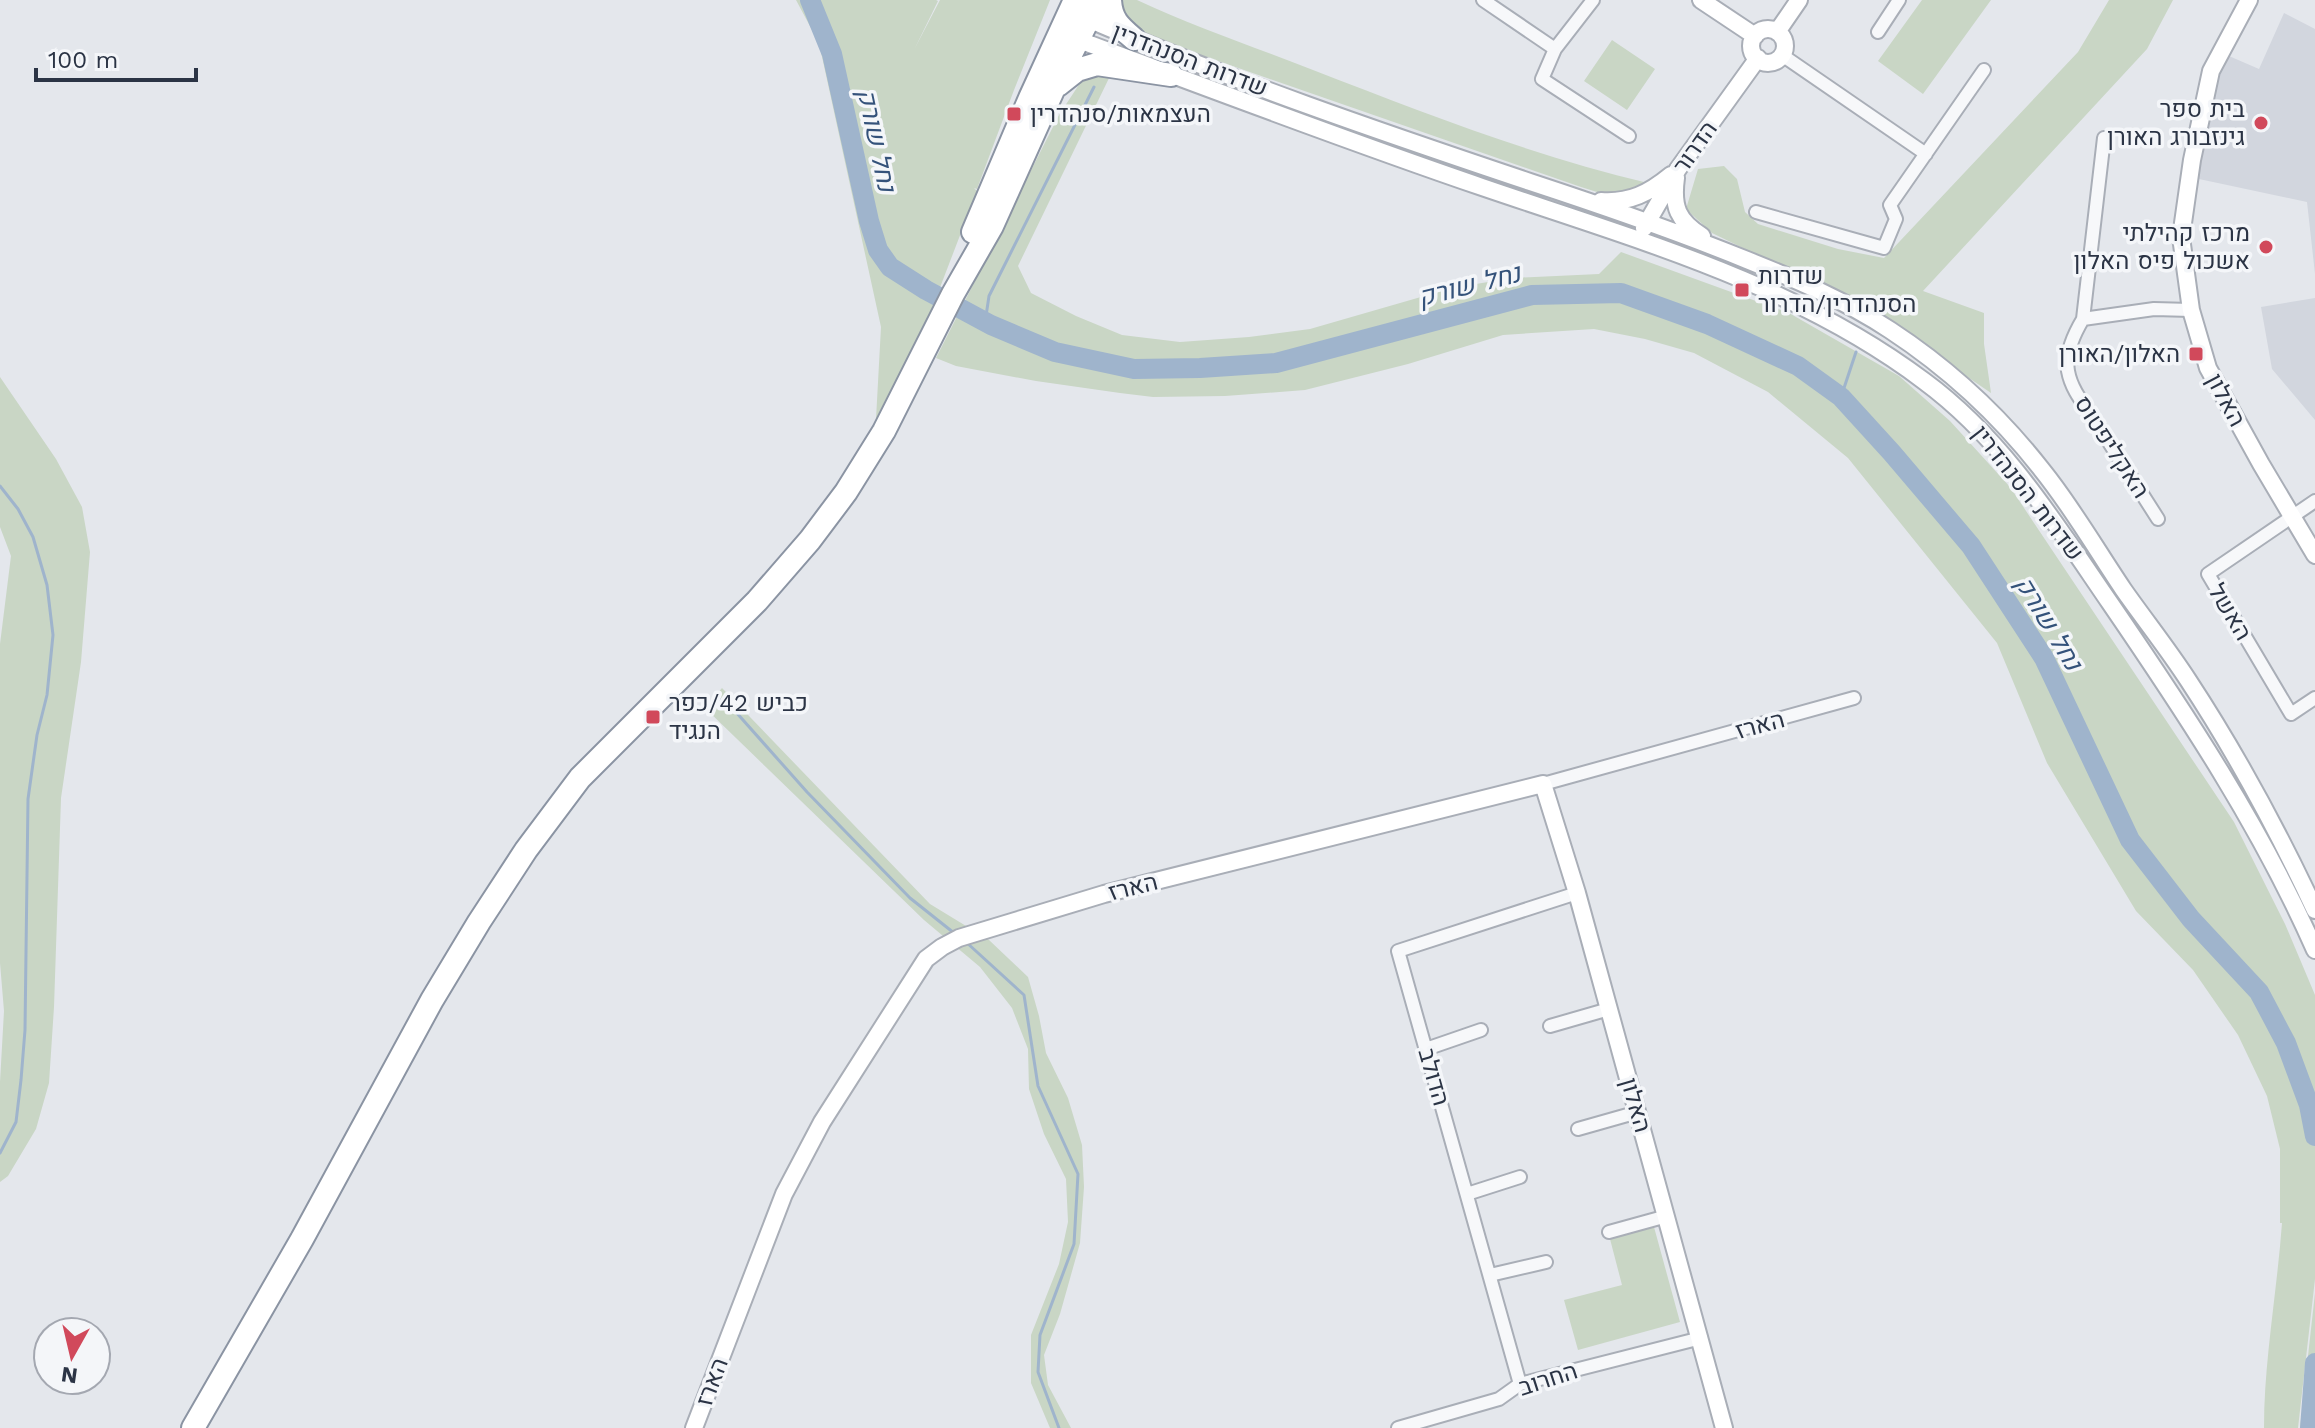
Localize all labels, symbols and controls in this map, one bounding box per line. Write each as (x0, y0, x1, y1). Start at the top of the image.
street label: שדרות הסנהדרין (1108, 18, 1272, 102)
scale bar (36, 32, 196, 82)
text: 100 m (48, 46, 118, 74)
water label: נחל שורק (851, 86, 903, 196)
place label: בית ספר גינזבורג האורן (2107, 95, 2245, 151)
place label: העצמאות/סנהדרין (1030, 100, 1211, 128)
marker: העצמאות/סנהדרין (1005, 105, 1023, 123)
marker: בית ספר גינזבורג האורן (2252, 114, 2270, 132)
street label: הדרור (1667, 116, 1723, 178)
place label: מרכז קהילתי אשכול פיס האלון (2073, 219, 2250, 275)
marker: מרכז קהילתי אשכול פיס האלון (2257, 238, 2275, 256)
water label: נחל שורק (1415, 257, 1525, 312)
place label: שדרות הסנהדרין/הדרור (1758, 262, 1916, 318)
marker: שדרות הסנהדרין/הדרור (1733, 281, 1751, 299)
place label: האלון/האורן (2058, 340, 2180, 368)
marker: האלון/האורן (2187, 345, 2205, 363)
street label: האלון (2201, 369, 2251, 431)
street label: האקליפטוס (2069, 391, 2155, 503)
street label: שדרות הסנהדרין (1966, 420, 2090, 566)
water label: נחל שורק (2009, 570, 2090, 677)
street label: האשל (2202, 579, 2258, 645)
place label: כביש 42/כפר הנגיד (669, 689, 808, 745)
street label: הארז (1732, 705, 1788, 745)
marker: כביש 42/כפר הנגיד (644, 708, 662, 726)
street label: הארז (1105, 867, 1161, 907)
street label: הדולב (1412, 1045, 1456, 1109)
street label: האלון (1615, 1074, 1657, 1136)
north arrow (32, 1316, 112, 1396)
street label: הארז (690, 1354, 734, 1410)
street label: החרוב (1515, 1356, 1581, 1402)
text: N (59, 1362, 79, 1389)

